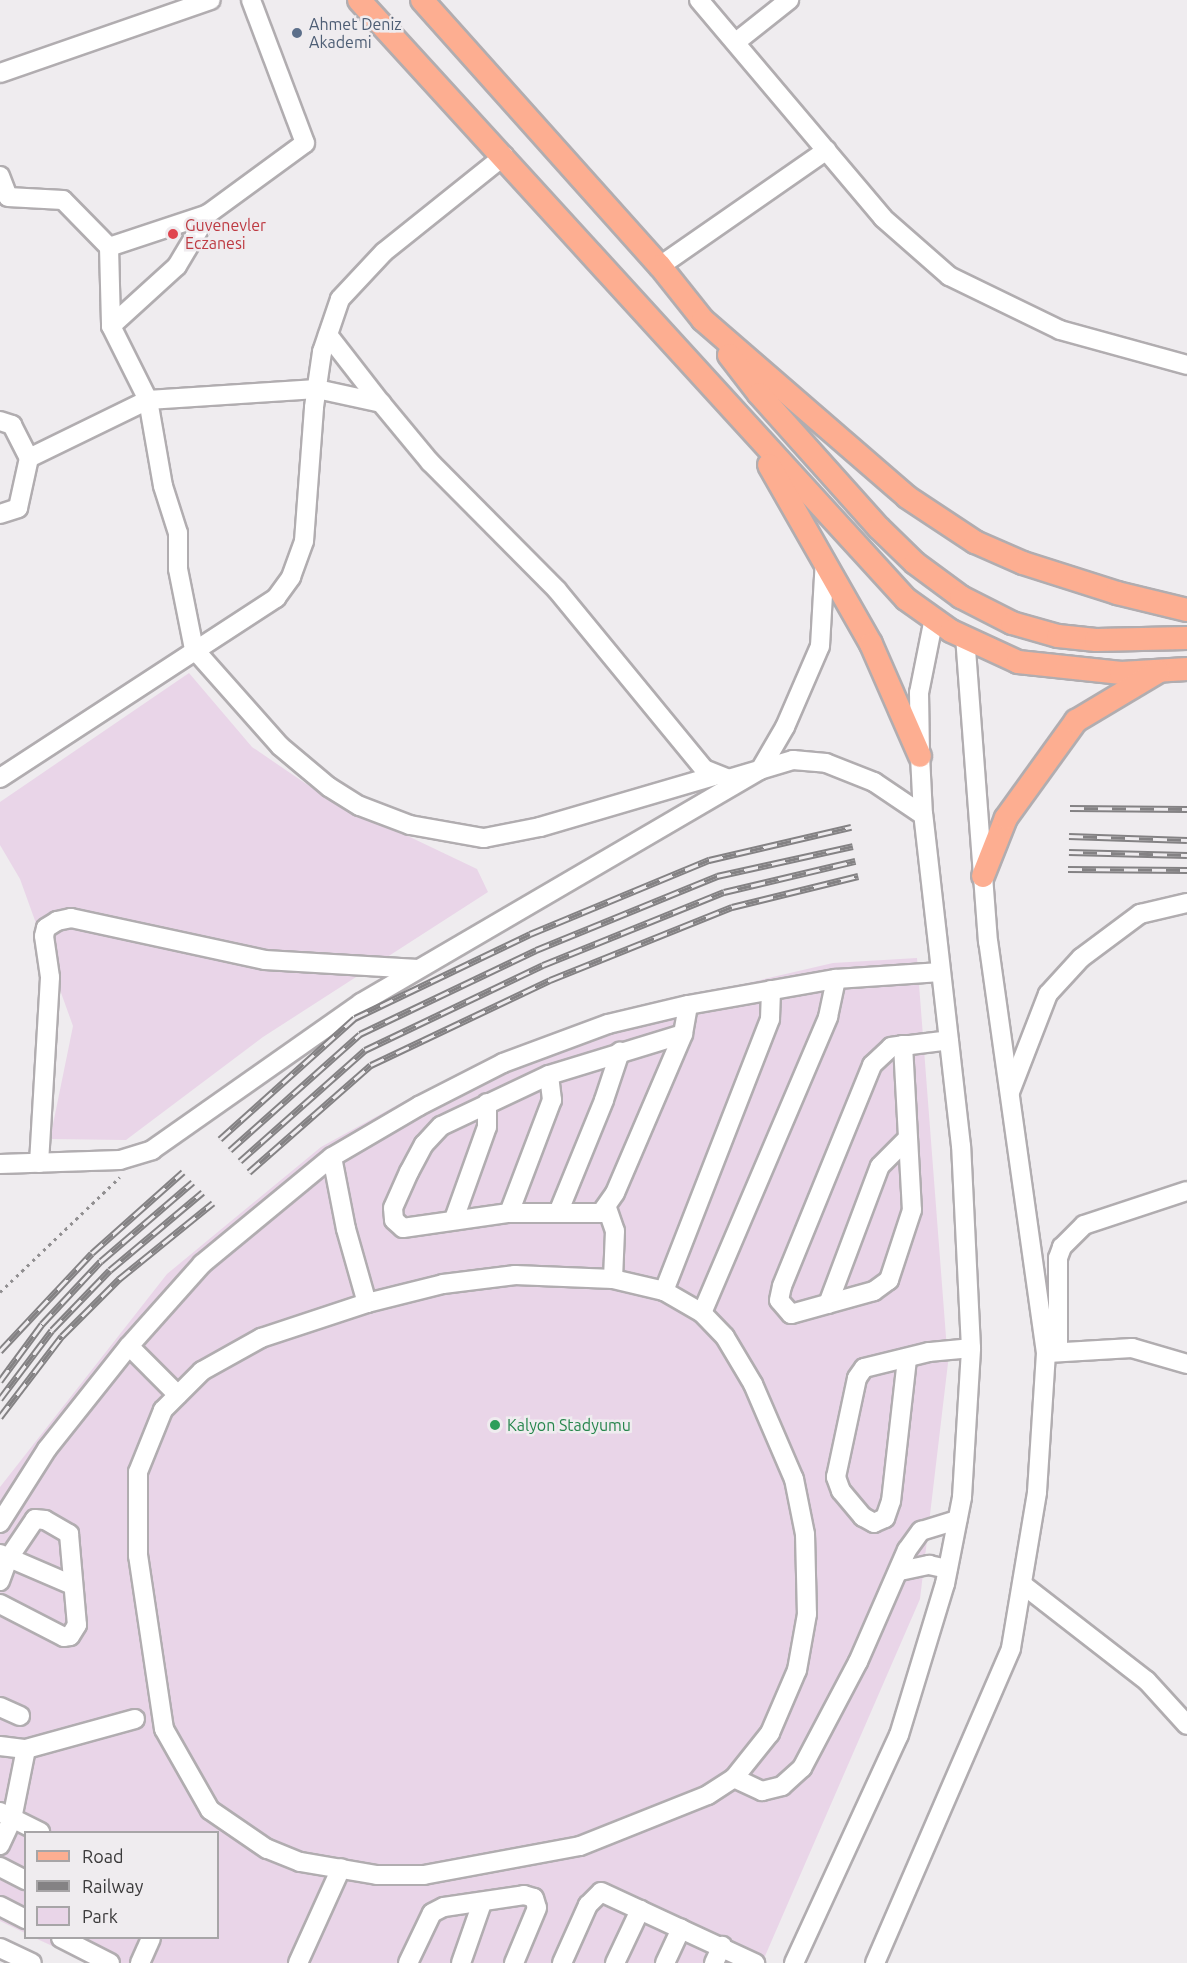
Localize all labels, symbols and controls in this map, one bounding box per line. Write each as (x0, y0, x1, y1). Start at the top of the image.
place label: Ahmet Deniz Akademi (309, 14, 402, 52)
marker: Ahmet Deniz Akademi (290, 26, 304, 40)
place label: Guvenevler Eczanesi (185, 215, 266, 253)
marker: Guvenevler Eczanesi (166, 227, 180, 241)
place label: Kalyon Stadyumu (507, 1415, 631, 1435)
marker: Kalyon Stadyumu (488, 1418, 502, 1432)
legend (24, 1831, 219, 1939)
text: Road (82, 1846, 124, 1866)
text: Railway (82, 1876, 143, 1896)
text: Park (82, 1906, 118, 1926)

